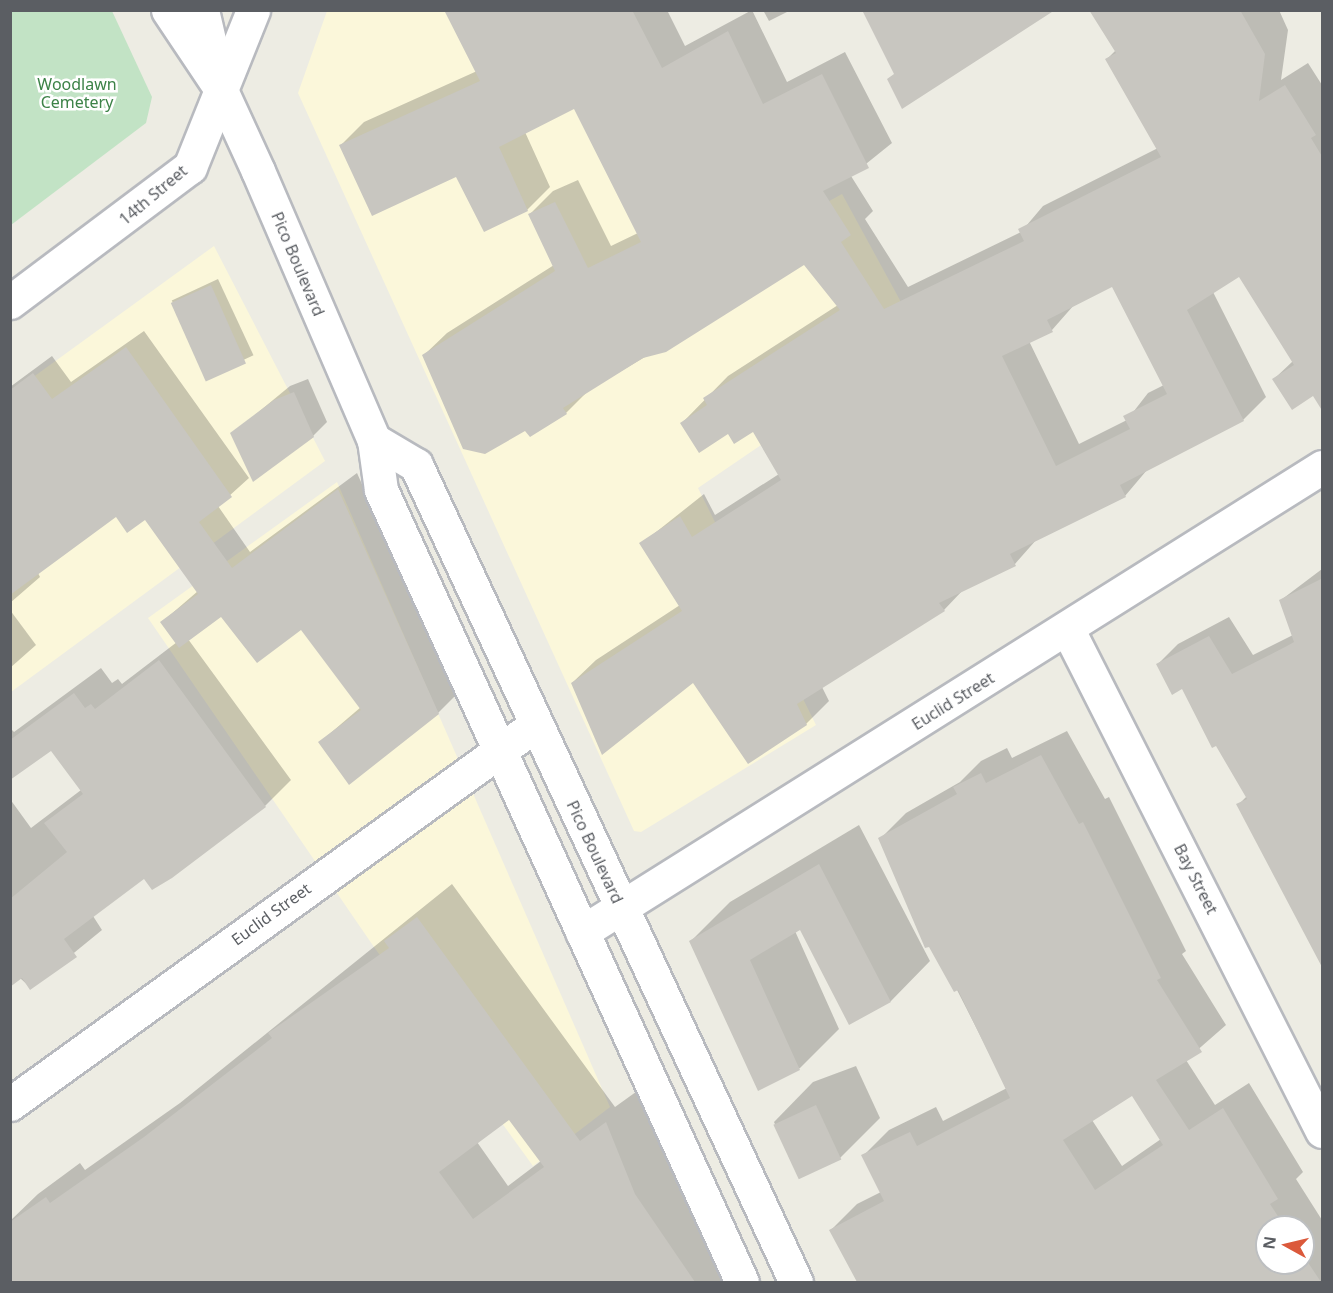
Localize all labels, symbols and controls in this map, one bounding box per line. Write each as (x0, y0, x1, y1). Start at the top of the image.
park label: Woodlawn Cemetery (37, 74, 117, 112)
street label: 14th Street (115, 161, 191, 229)
street label: Pico Boulevard (267, 209, 329, 319)
street label: Euclid Street (908, 668, 998, 734)
street label: Pico Boulevard (563, 797, 627, 907)
street label: Bay Street (1170, 841, 1222, 917)
street label: Euclid Street (228, 879, 314, 949)
north arrow (1255, 1215, 1315, 1275)
text: N (1257, 1235, 1281, 1251)

